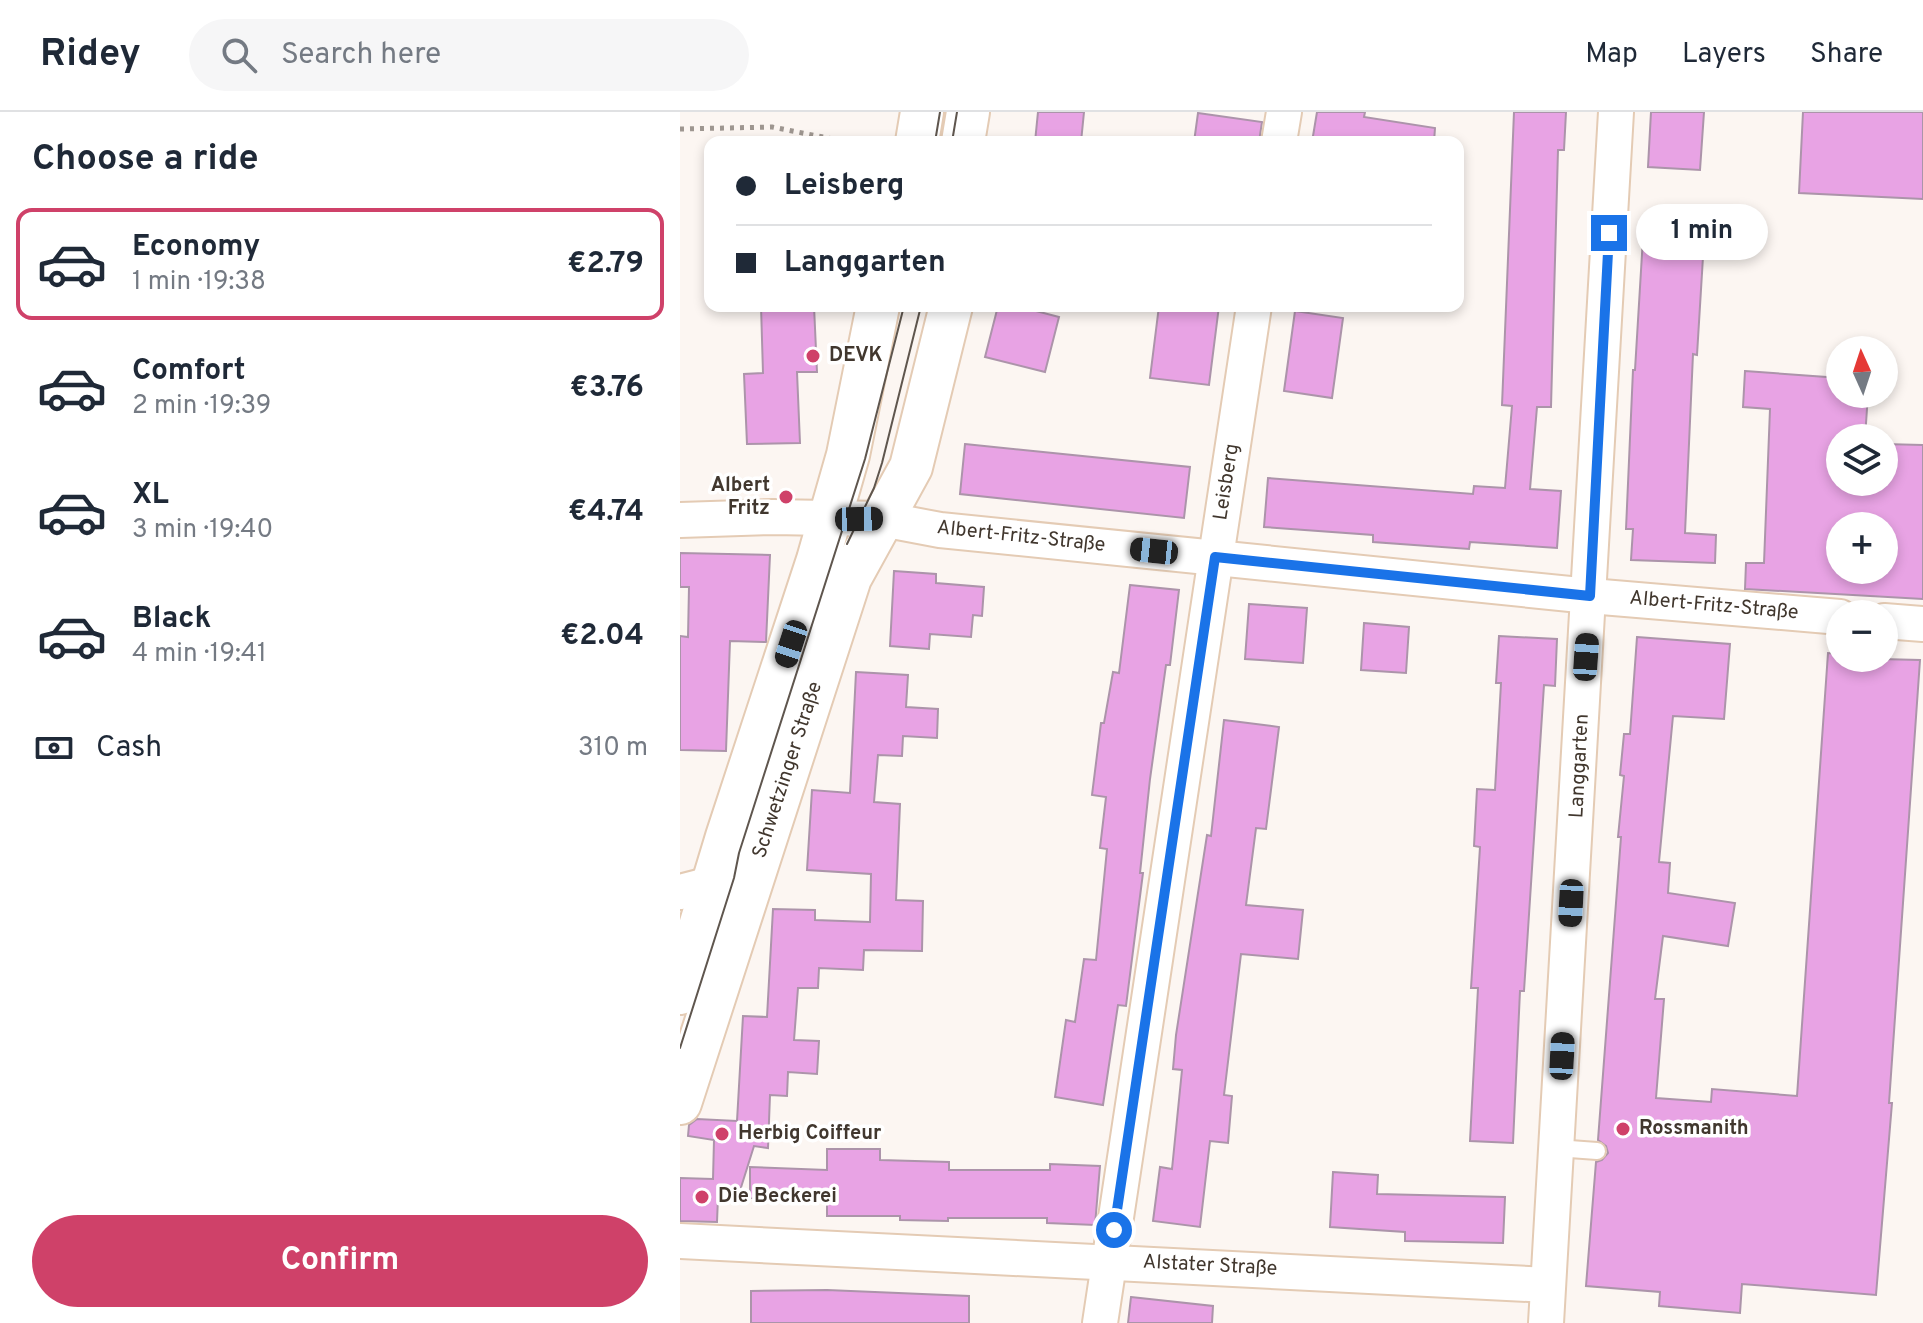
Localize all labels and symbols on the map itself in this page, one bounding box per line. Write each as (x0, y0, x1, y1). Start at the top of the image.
callout: 1 min (1637, 205, 1769, 261)
route end (1591, 215, 1627, 251)
north arrow (1826, 336, 1898, 408)
place label: DEVK (829, 343, 883, 369)
marker: DEVK (804, 347, 822, 365)
street label: Leisberg (1208, 442, 1246, 522)
place label: Albert Fritz (711, 473, 770, 522)
marker: Albert Fritz (777, 488, 795, 506)
car (835, 507, 883, 531)
street label: Albert-Fritz-Straße (935, 515, 1107, 559)
car (1129, 537, 1179, 565)
street label: Albert-Fritz-Straße (1628, 586, 1800, 626)
car (772, 617, 810, 671)
car (1572, 632, 1600, 682)
street label: Schwetzinger Straße (747, 678, 829, 862)
street label: Langgarten (1564, 713, 1596, 819)
car (1558, 878, 1584, 928)
car (1549, 1031, 1575, 1081)
place label: Rossmanith (1639, 1116, 1749, 1142)
marker: Rossmanith (1614, 1120, 1632, 1138)
place label: Herbig Coiffeur (738, 1121, 882, 1147)
marker: Herbig Coiffeur (713, 1125, 731, 1143)
place label: Die Beckerei (718, 1184, 837, 1210)
marker: Die Beckerei (693, 1188, 711, 1206)
route start (1096, 1212, 1132, 1248)
street label: Alstater Straße (1142, 1249, 1278, 1283)

